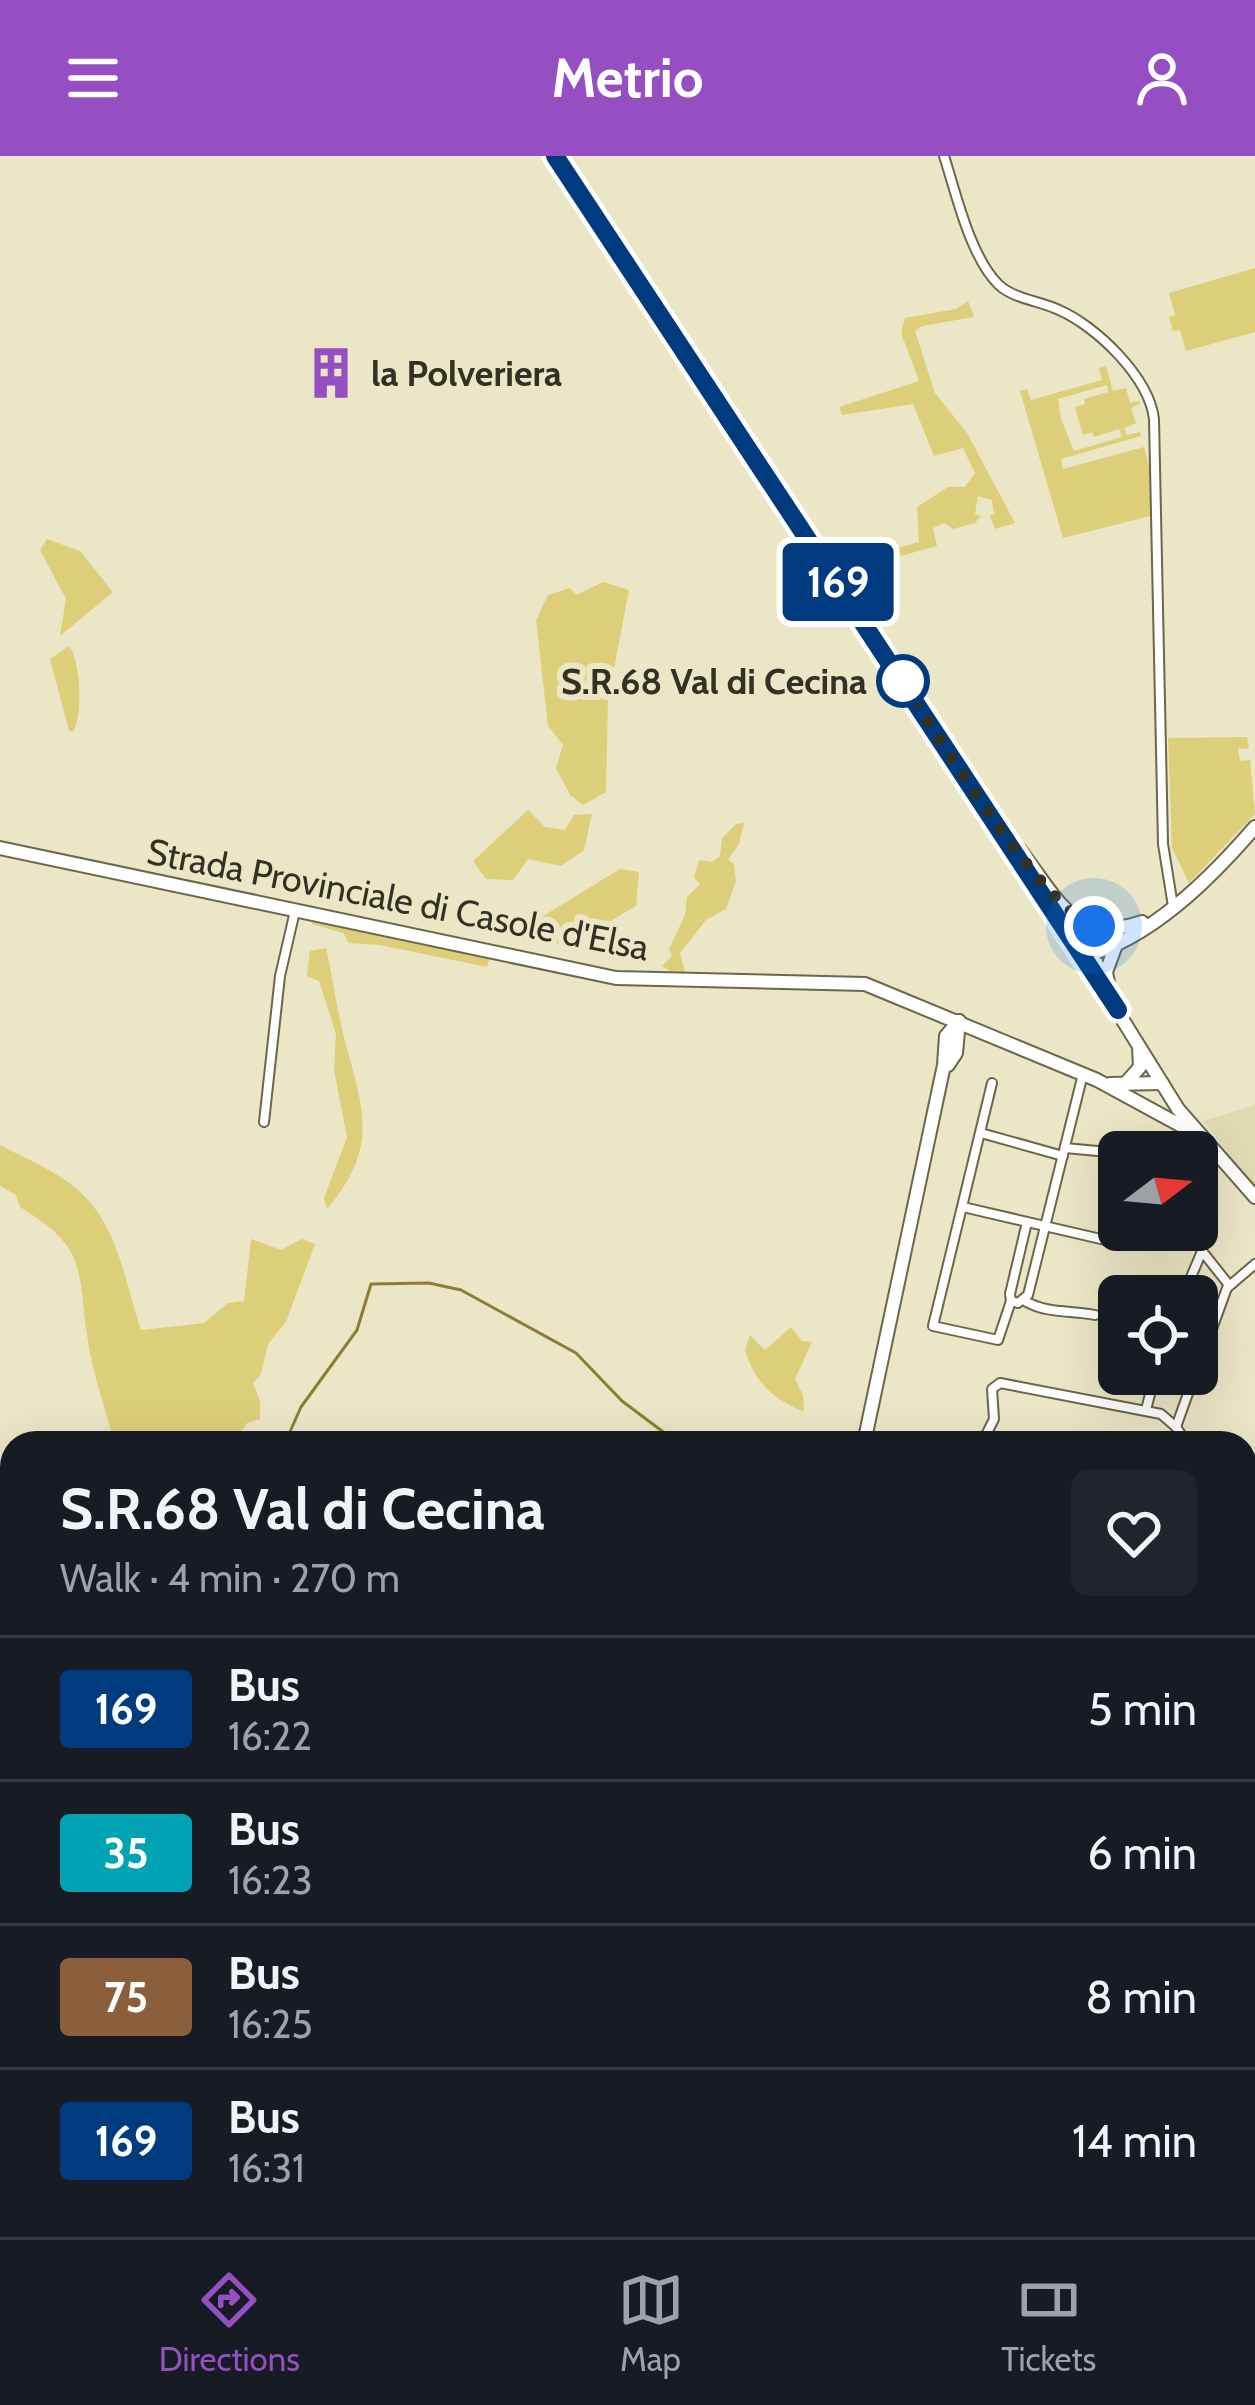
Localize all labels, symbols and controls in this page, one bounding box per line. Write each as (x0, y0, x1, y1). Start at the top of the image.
icon: menu (60, 45, 126, 111)
text: Metrio (551, 45, 704, 111)
icon: person (1129, 45, 1195, 111)
building icon: la Polveriera (302, 344, 360, 402)
place label: la Polveriera (371, 351, 562, 395)
line badge: 169 (769, 543, 907, 621)
text: 169 (807, 556, 869, 608)
marker: S.R.68 Val di Cecina (878, 656, 928, 706)
place label: S.R.68 Val di Cecina (561, 659, 867, 703)
street label: Strada Provinciale di Casole d'Elsa (143, 829, 653, 969)
your location (1064, 896, 1124, 956)
north arrow (1098, 1131, 1218, 1251)
map controls (1098, 1131, 1218, 1395)
button: locate (1098, 1275, 1218, 1395)
button: heart (1071, 1470, 1197, 1596)
text: S.R.68 Val di Cecina (60, 1474, 545, 1543)
text: Walk · 4 min · 270 m (60, 1554, 400, 1602)
text: Bus (228, 1658, 300, 1712)
text: 5 min (1088, 1682, 1197, 1736)
text: 169 (95, 1683, 157, 1735)
text: 16:22 (228, 1712, 312, 1760)
text: Bus (228, 1802, 300, 1856)
text: 6 min (1087, 1826, 1197, 1880)
text: 35 (103, 1827, 149, 1879)
text: 16:23 (228, 1856, 313, 1904)
text: Bus (228, 1946, 300, 2000)
text: 8 min (1085, 1970, 1197, 2024)
text: 75 (104, 1971, 148, 2023)
text: 16:25 (228, 2000, 313, 2048)
text: Bus (228, 2090, 300, 2144)
text: 14 min (1072, 2114, 1197, 2168)
text: 169 (95, 2115, 157, 2167)
text: 16:31 (228, 2144, 305, 2192)
tab: Directions (159, 2267, 300, 2379)
tab: Map (618, 2267, 684, 2379)
tab: Tickets (1001, 2267, 1096, 2379)

